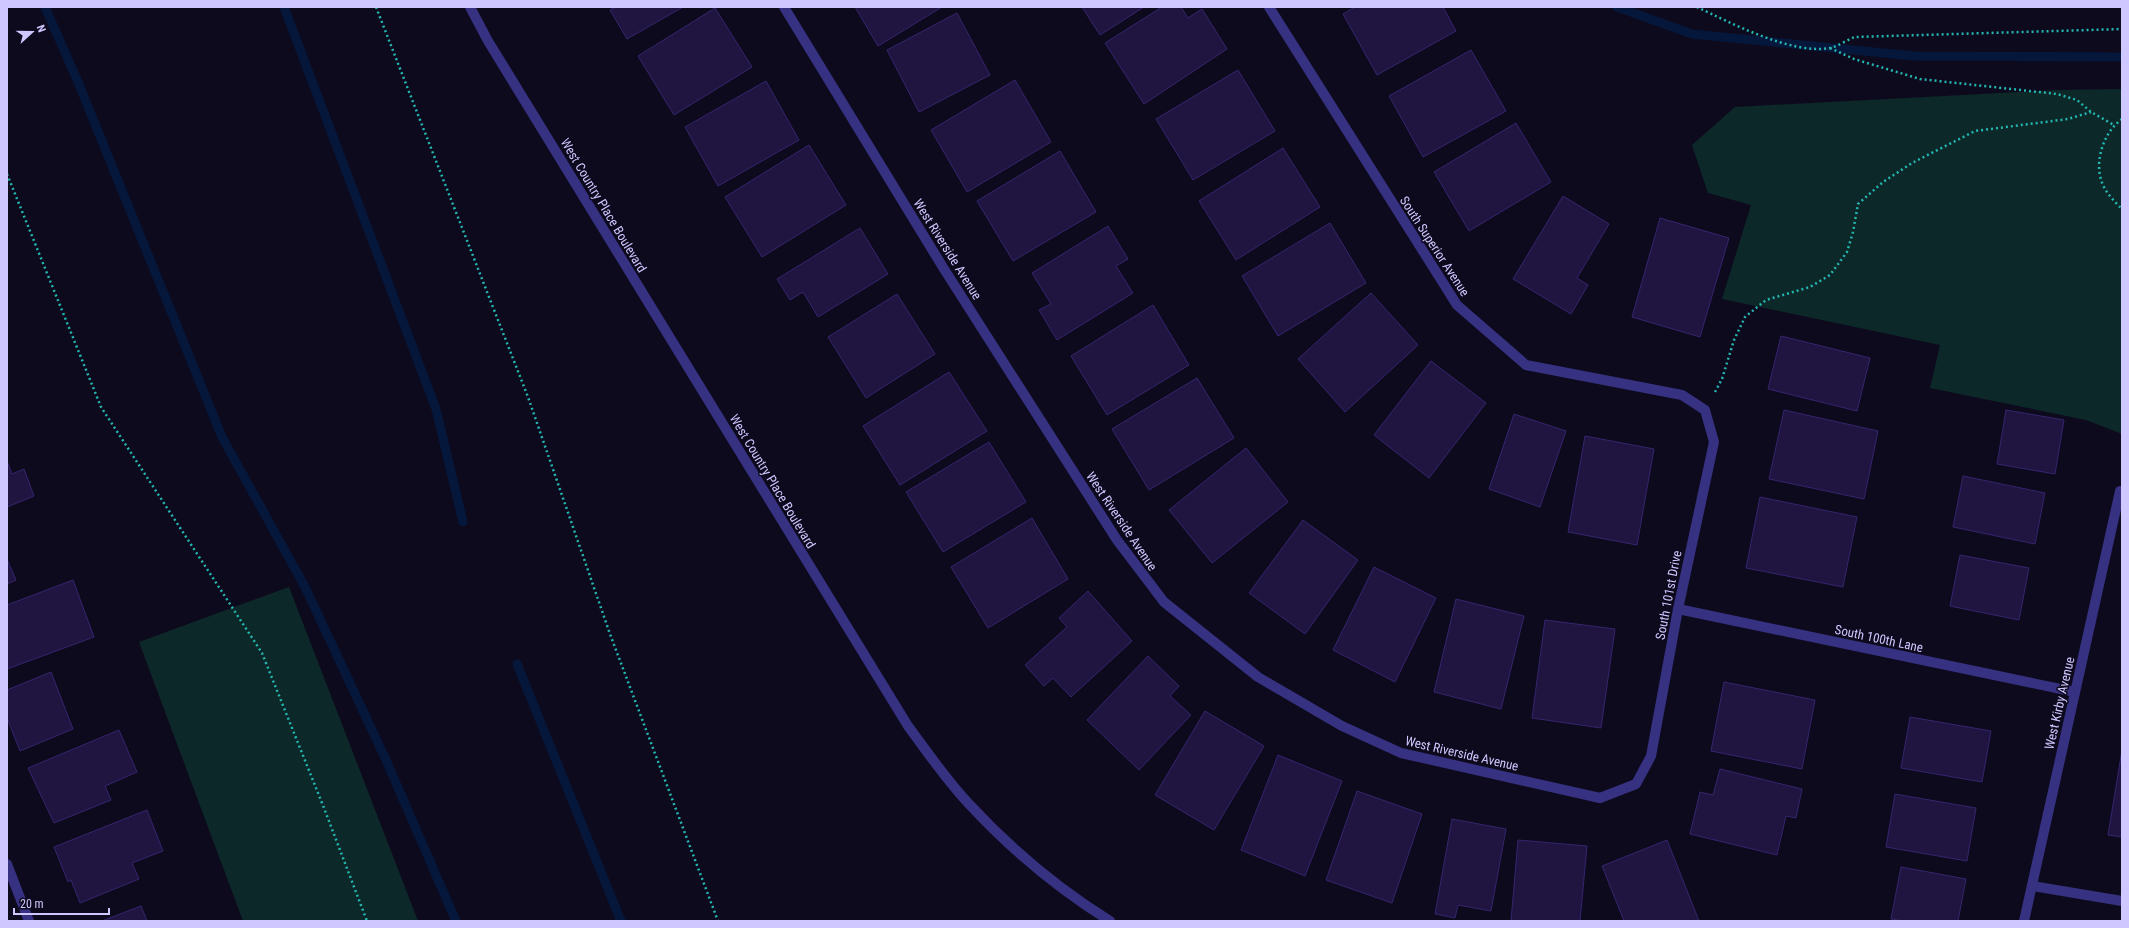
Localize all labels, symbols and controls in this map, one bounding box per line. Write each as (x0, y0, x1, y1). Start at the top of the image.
north arrow (12, 12, 52, 52)
text: N (34, 23, 48, 34)
street label: West Country Place Boulevard (558, 136, 650, 275)
street label: South Superior Avenue (1397, 194, 1472, 299)
street label: West Riverside Avenue (911, 196, 985, 302)
street label: West Country Place Boulevard (727, 412, 819, 551)
street label: West Riverside Avenue (1083, 469, 1160, 573)
street label: South 101st Drive (1652, 549, 1684, 641)
street label: South 100th Lane (1833, 622, 1924, 655)
street label: West Kirby Avenue (2042, 655, 2077, 751)
street label: West Riverside Avenue (1404, 733, 1520, 774)
scale bar (14, 890, 109, 916)
text: 20 m (20, 897, 44, 911)

